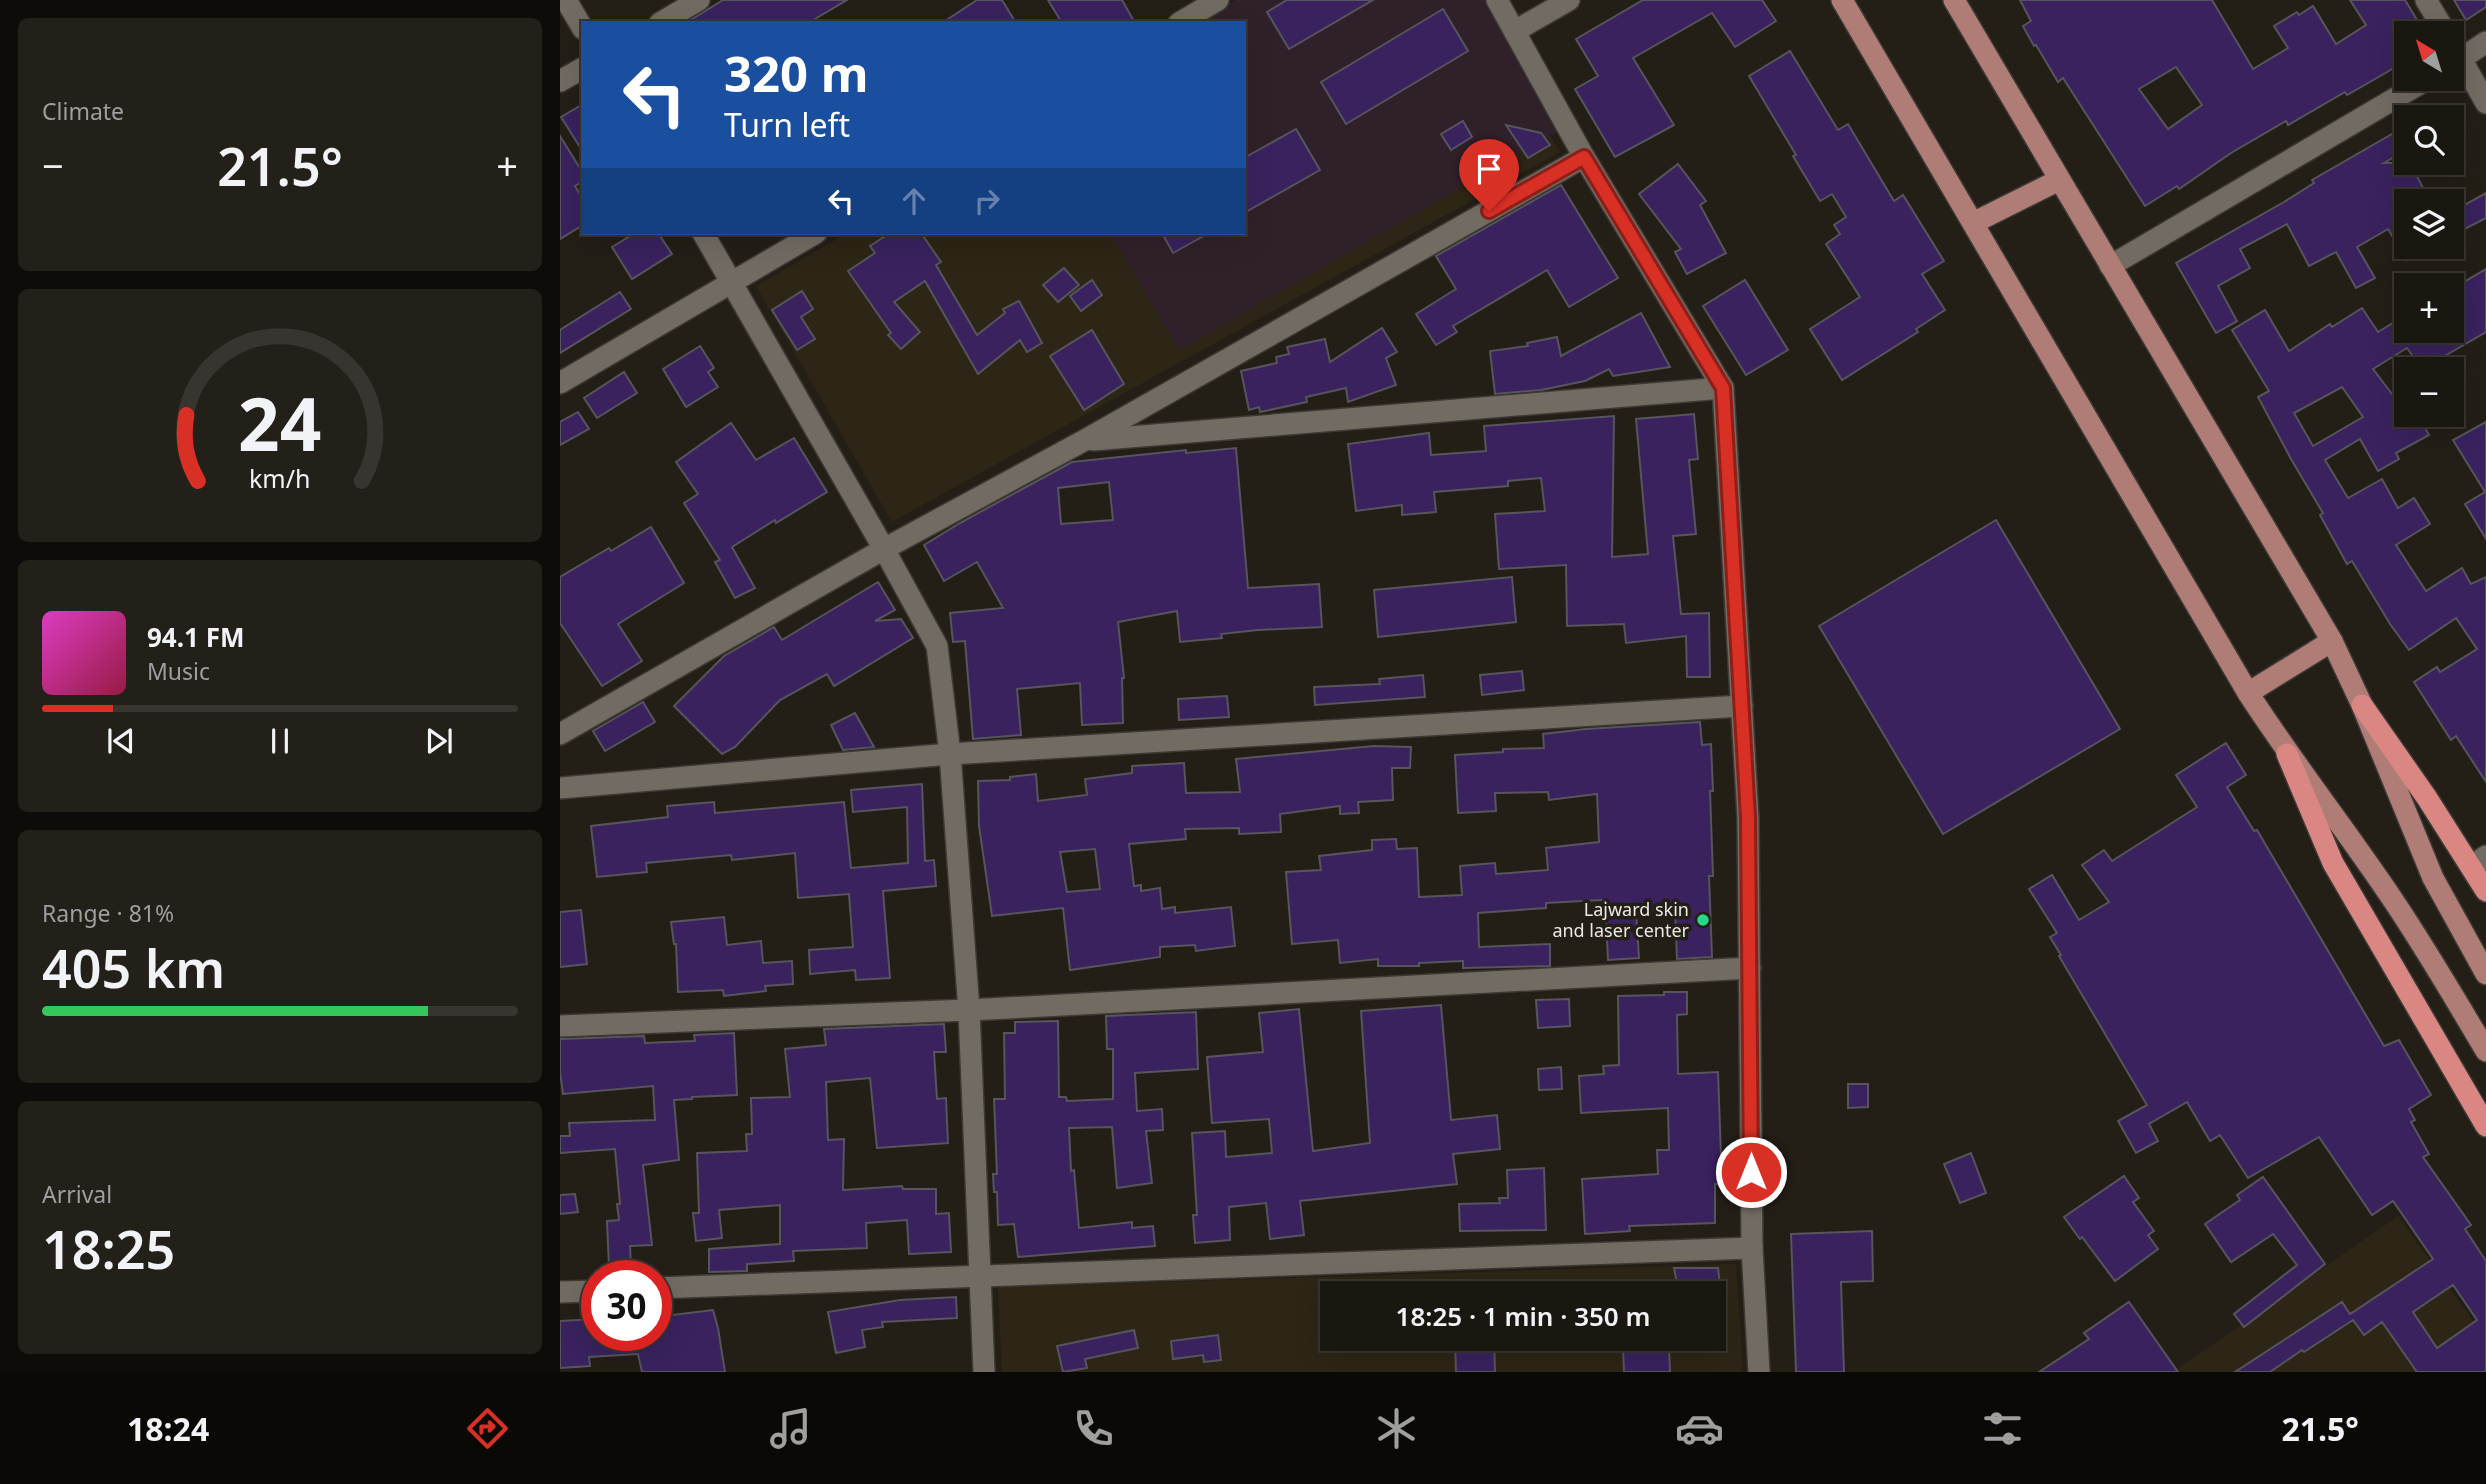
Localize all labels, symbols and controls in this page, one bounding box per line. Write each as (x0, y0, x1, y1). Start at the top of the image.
north arrow (2394, 21, 2464, 91)
map controls (2394, 21, 2464, 427)
text: 320 m (724, 40, 869, 106)
icon: left (609, 49, 700, 140)
text: Climate (42, 95, 124, 127)
text: Turn left (724, 103, 850, 146)
button: search (2394, 105, 2464, 175)
text: 21.5° (217, 130, 343, 201)
text: − (42, 139, 64, 191)
text: + (496, 139, 518, 191)
pin (1459, 139, 1519, 211)
icon: arrive (1470, 150, 1508, 188)
icon: left (822, 182, 860, 220)
icon: ahead (895, 182, 933, 220)
icon: right (968, 182, 1006, 220)
button: layers (2394, 189, 2464, 259)
button: + (2394, 273, 2464, 343)
button: − (2394, 357, 2464, 427)
text: 24 (238, 374, 322, 473)
text: km/h (249, 461, 311, 495)
text: 94.1 FM (147, 619, 244, 655)
text: Music (147, 655, 210, 687)
icon: previous (102, 722, 140, 760)
icon: pause (261, 722, 299, 760)
icon: next (420, 722, 458, 760)
text: Range · 81% (42, 897, 174, 929)
place label: Lajward skin and laser center (1552, 897, 1690, 942)
marker: Lajward skin and laser center (1695, 912, 1711, 928)
text: 405 km (42, 932, 225, 1003)
position arrow (1714, 1135, 1788, 1209)
text: Arrival (42, 1178, 112, 1210)
text: 18:25 (42, 1213, 175, 1284)
speed limit sign: 30 (581, 1260, 672, 1351)
text: 18:25 · 1 min · 350 m (1396, 1298, 1650, 1334)
icon: directions (463, 1404, 512, 1453)
icon: music (766, 1404, 815, 1453)
icon: phone (1069, 1404, 1118, 1453)
icon: climate (1372, 1404, 1421, 1453)
icon: car (1675, 1404, 1724, 1453)
icon: filters (1978, 1404, 2027, 1453)
text: 18:24 (127, 1407, 209, 1450)
text: 21.5° (2281, 1407, 2359, 1450)

